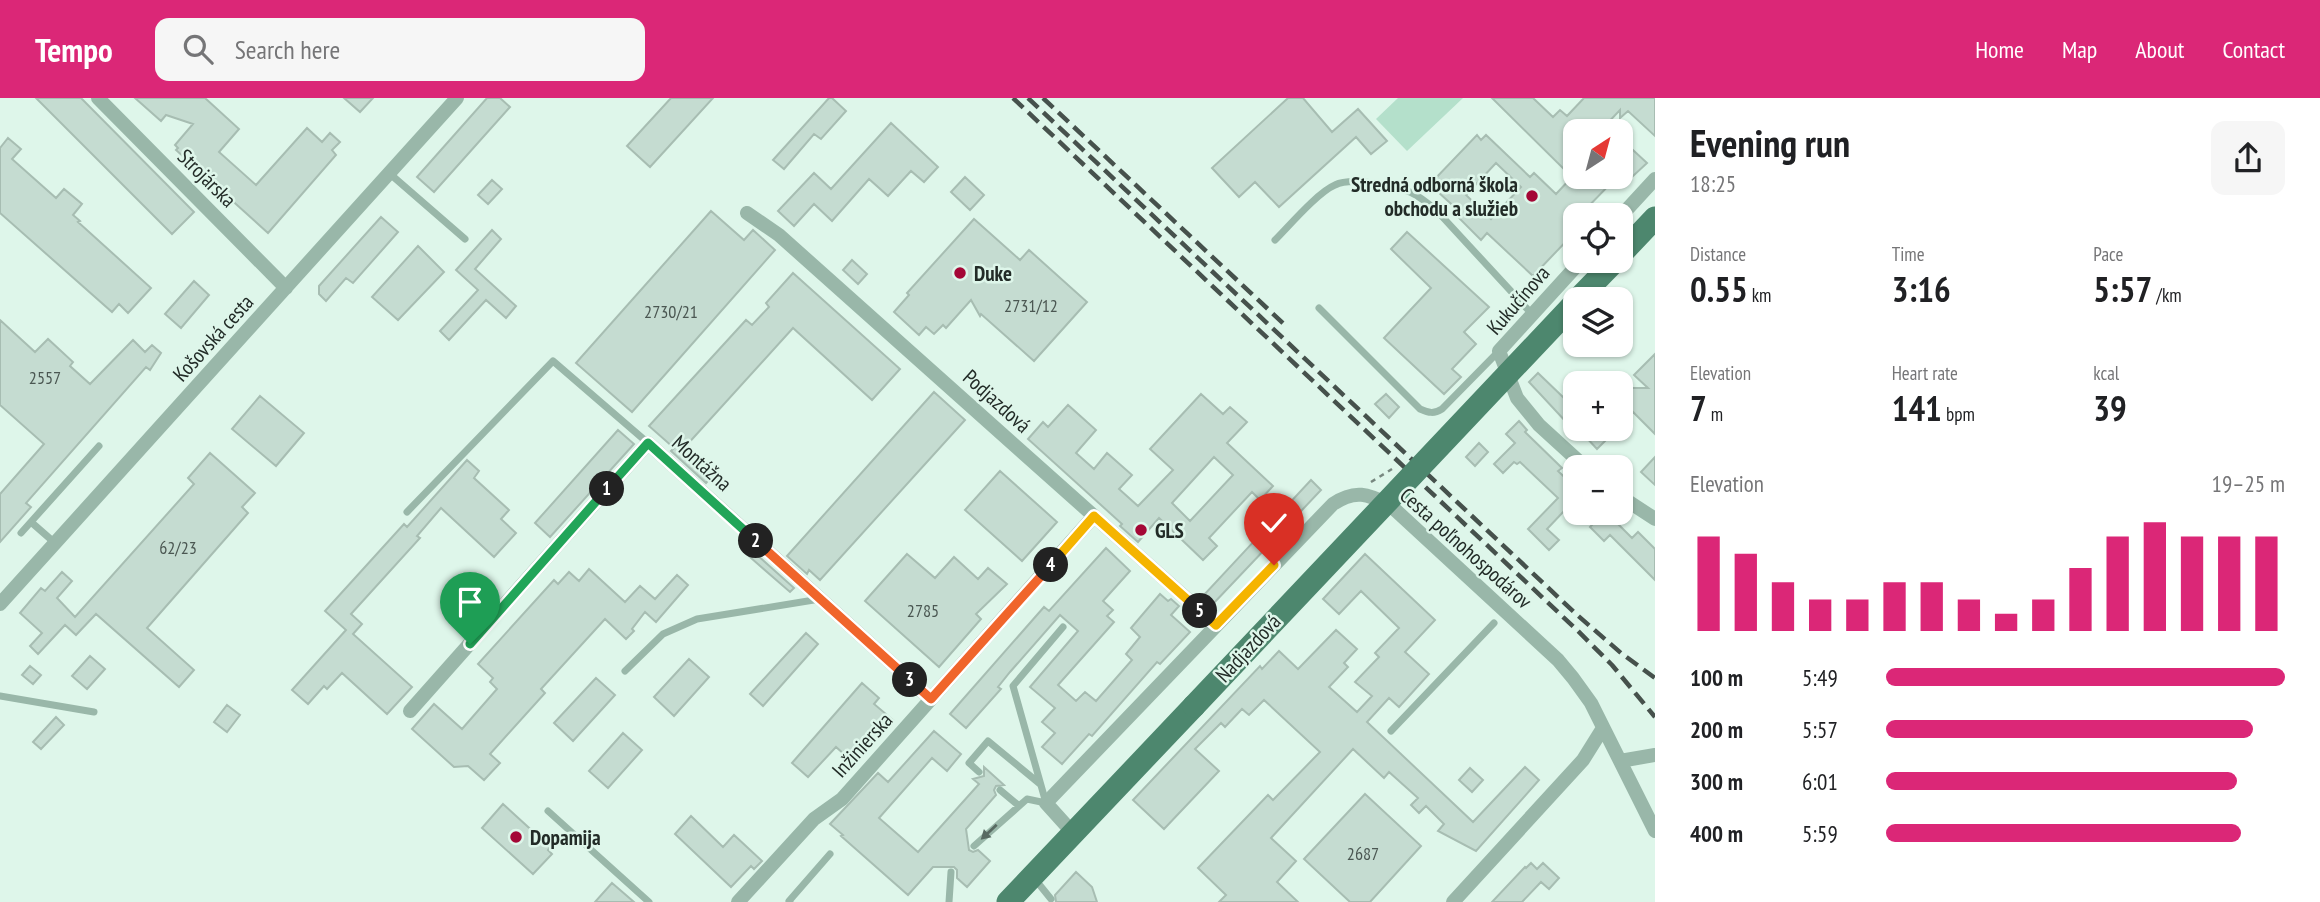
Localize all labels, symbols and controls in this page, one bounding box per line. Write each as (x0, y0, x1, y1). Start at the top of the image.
search box (155, 18, 645, 81)
text: Tempo (35, 28, 113, 71)
icon: search (179, 30, 217, 68)
text: Search here (235, 33, 340, 66)
text: Home (1975, 34, 2024, 65)
text: Map (2062, 34, 2097, 65)
text: About (2135, 34, 2184, 65)
text: Contact (2222, 34, 2285, 65)
text: Evening run (1690, 118, 1850, 167)
north arrow (1563, 119, 1633, 189)
map controls (1563, 119, 1633, 525)
button: share (2211, 121, 2285, 195)
street label: Strojárska (172, 143, 242, 213)
text: 18:25 (1690, 169, 1736, 198)
place label: Stredná odborná škola obchodu a služieb (1351, 171, 1518, 222)
marker: Stredná odborná škola obchodu a služieb (1524, 188, 1540, 204)
button: locate (1563, 203, 1633, 273)
text: Distance (1690, 242, 1746, 266)
text: Time (1892, 242, 1925, 266)
text: Pace (2093, 242, 2123, 266)
place label: Duke (974, 260, 1012, 287)
street label: Kukučínova (1481, 260, 1555, 340)
marker: Duke (952, 265, 968, 281)
text: 0.55 (1690, 266, 1748, 312)
text: 3:16 (1892, 266, 1951, 312)
text: 5:57 (2093, 266, 2152, 312)
text: km (1748, 283, 1771, 307)
text: /km (2152, 283, 2182, 307)
button: layers (1563, 287, 1633, 357)
street label: Košovská cesta (167, 289, 259, 387)
house number: 2731/12 (1004, 294, 1058, 317)
house number: 2730/21 (644, 300, 698, 323)
text: Elevation (1690, 361, 1751, 385)
text: Heart rate (1892, 361, 1958, 385)
text: kcal (2093, 361, 2119, 385)
street label: Podjazdová (957, 364, 1037, 438)
house number: 2557 (29, 366, 61, 389)
button: + (1563, 371, 1633, 441)
text: 7 (1690, 385, 1707, 431)
text: 141 (1892, 385, 1942, 431)
text: 39 (2093, 385, 2127, 431)
text: m (1707, 402, 1723, 426)
text: bpm (1942, 402, 1975, 426)
street label: Montážna (667, 429, 737, 497)
button: − (1563, 455, 1633, 525)
text: Elevation (1690, 469, 1764, 498)
text: 19–25 m (2212, 469, 2285, 498)
pin: 1 (590, 472, 624, 506)
text: 1 (602, 476, 611, 500)
street label: Cesta poľnohospodárov (1394, 482, 1538, 615)
pin (1244, 493, 1304, 565)
icon: check (1255, 504, 1293, 542)
place label: GLS (1155, 517, 1184, 544)
marker: GLS (1133, 522, 1149, 538)
pin: 2 (738, 524, 774, 558)
text: 2 (751, 528, 760, 552)
house number: 62/23 (159, 536, 197, 559)
pin: 4 (1034, 547, 1068, 582)
text: 4 (1046, 552, 1055, 576)
pin (440, 572, 500, 644)
icon: arrive (451, 583, 489, 621)
pin: 5 (1182, 594, 1218, 628)
text: 5 (1195, 598, 1204, 622)
house number: 2785 (907, 599, 939, 622)
street label: Nadjazdová (1210, 608, 1286, 688)
pin: 3 (892, 662, 928, 698)
text: 100 m (1690, 663, 1743, 692)
text: 5:49 (1802, 663, 1838, 692)
text: 3 (905, 667, 914, 691)
street label: Inžinierska (826, 707, 898, 783)
text: 200 m (1690, 715, 1743, 744)
text: 5:57 (1802, 715, 1838, 744)
text: 300 m (1690, 767, 1743, 796)
text: 6:01 (1802, 767, 1838, 796)
text: 400 m (1690, 819, 1743, 848)
text: 5:59 (1802, 819, 1838, 848)
place label: Dopamija (530, 824, 601, 851)
one-way arrow (980, 824, 998, 840)
marker: Dopamija (508, 829, 524, 845)
house number: 2687 (1347, 842, 1379, 865)

